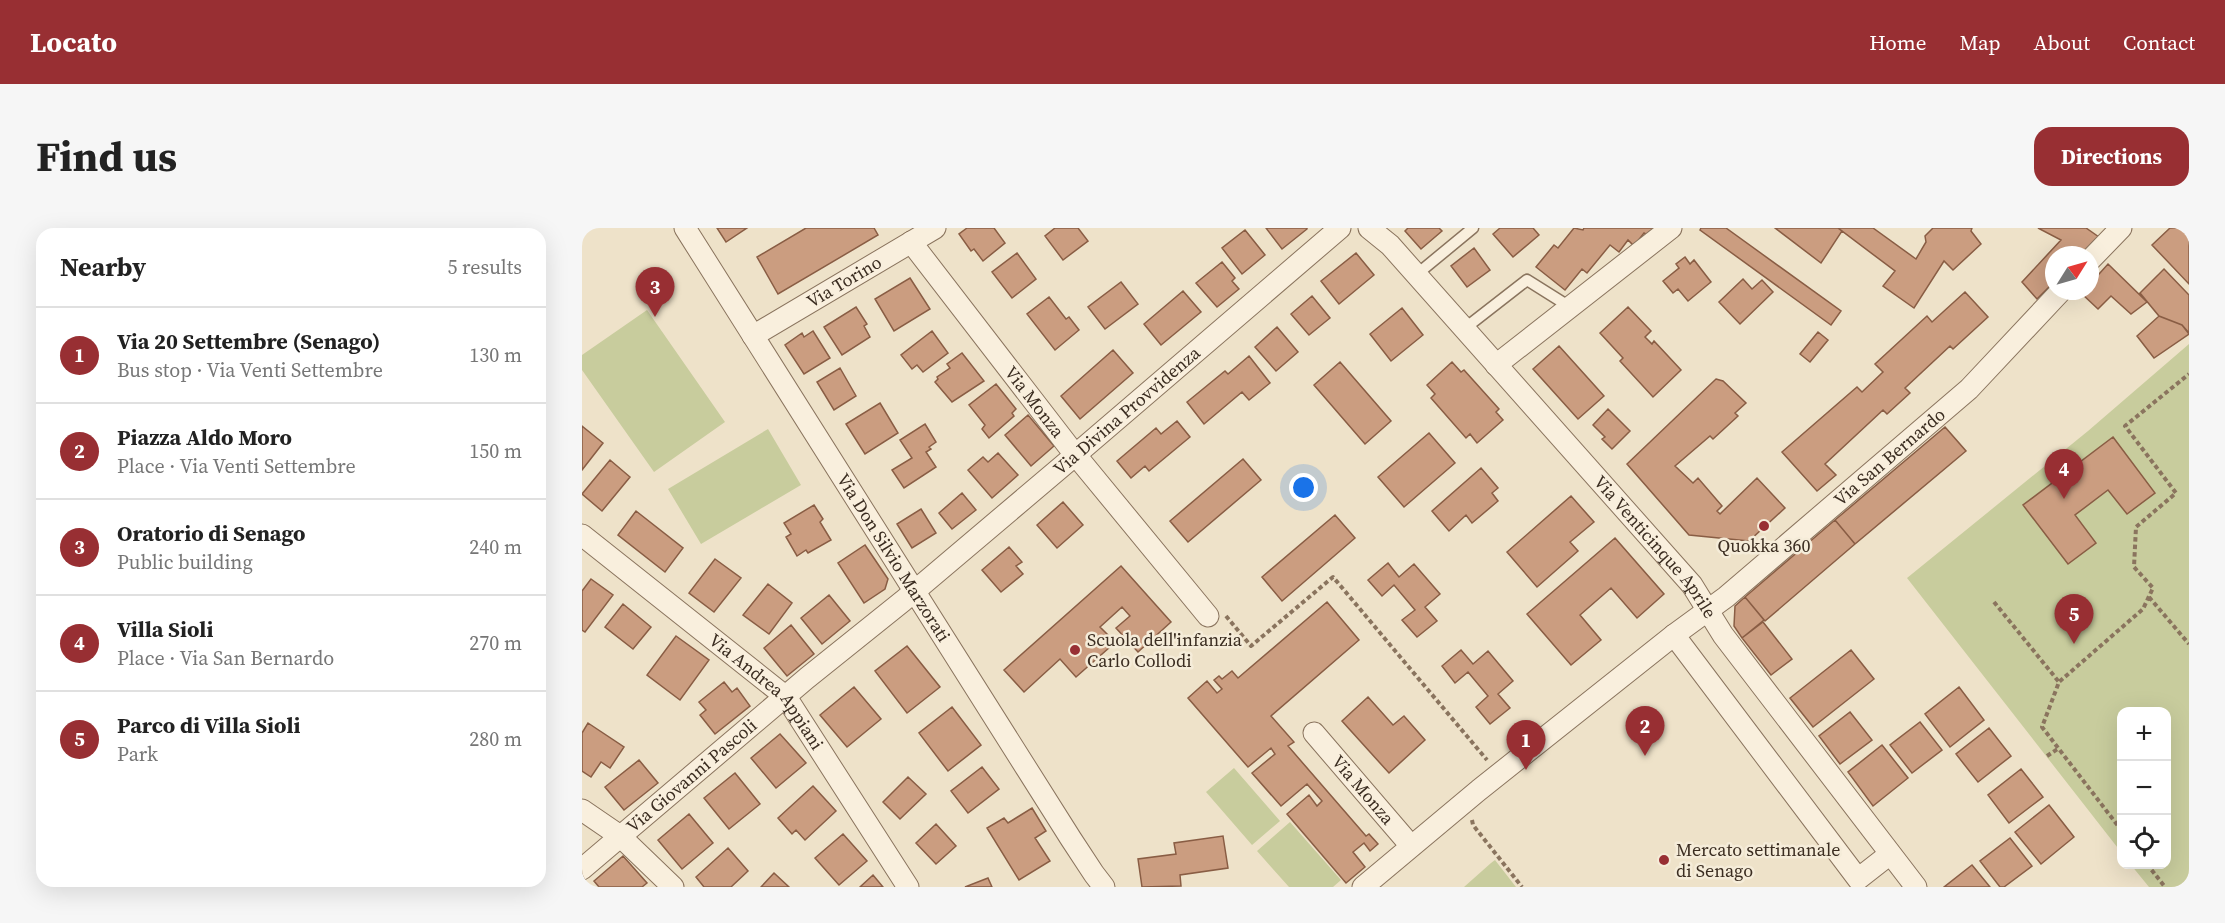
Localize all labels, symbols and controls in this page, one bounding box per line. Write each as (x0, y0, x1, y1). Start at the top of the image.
text: Locato (30, 23, 117, 61)
text: Home (1869, 28, 1927, 57)
text: Map (1960, 28, 2001, 57)
text: About (2034, 28, 2090, 57)
text: Contact (2123, 28, 2195, 57)
text: Find us (36, 127, 177, 185)
button: Directions (2034, 127, 2189, 186)
north arrow (2045, 246, 2099, 300)
text: Nearby (60, 249, 146, 285)
street label: Via Torino (802, 249, 886, 313)
text: 5 results (447, 253, 522, 281)
pin: 3 (636, 268, 674, 317)
text: Via 20 Settembre (Senago) (117, 326, 380, 356)
street label: Via Divina Provvidenza (1048, 340, 1206, 480)
text: 1 (74, 341, 85, 369)
text: 130 m (469, 341, 522, 369)
text: Bus stop · Via Venti Settembre (117, 356, 383, 384)
street label: Via Monza (999, 361, 1071, 443)
street label: Via San Bernardo (1828, 402, 1950, 511)
text: Piazza Aldo Moro (117, 422, 292, 452)
text: 2 (74, 437, 85, 465)
text: 150 m (469, 437, 522, 465)
pin: 4 (2044, 450, 2084, 499)
text: Place · Via Venti Settembre (117, 452, 356, 480)
street label: Via Don Silvio Marzorati (831, 468, 956, 647)
street label: Via Venticinque Aprile (1588, 470, 1723, 623)
your location (1289, 473, 1318, 502)
text: Oratorio di Senago (117, 518, 305, 548)
marker: Quokka 360 (1757, 519, 1771, 533)
text: 3 (74, 533, 85, 561)
text: 240 m (469, 533, 522, 561)
place label: Quokka 360 (1718, 533, 1810, 558)
text: Public building (117, 548, 253, 576)
pin: 5 (2054, 594, 2094, 644)
text: Villa Sioli (117, 614, 213, 644)
street label: Via Andrea Appiani (704, 627, 830, 754)
place label: Scuola dell'infanzia Carlo Collodi (1087, 627, 1243, 673)
text: 4 (74, 629, 85, 657)
text: 270 m (469, 629, 522, 657)
marker: Scuola dell'infanzia Carlo Collodi (1068, 643, 1082, 657)
text: Place · Via San Bernardo (117, 644, 334, 672)
pin: 2 (1626, 706, 1664, 756)
map controls (2117, 707, 2171, 869)
button: + (2117, 707, 2171, 761)
text: Parco di Villa Sioli (117, 710, 301, 740)
street label: Via Giovanni Pascoli (621, 713, 762, 838)
pin: 1 (1506, 720, 1546, 770)
text: 5 (74, 725, 85, 753)
text: 280 m (469, 725, 522, 753)
text: Park (117, 740, 158, 768)
street label: Via Monza (1326, 749, 1401, 830)
button: − (2117, 761, 2171, 815)
button: locate (2117, 815, 2171, 869)
place label: Mercato settimanale di Senago (1676, 837, 1840, 883)
marker: Mercato settimanale di Senago (1657, 853, 1671, 867)

